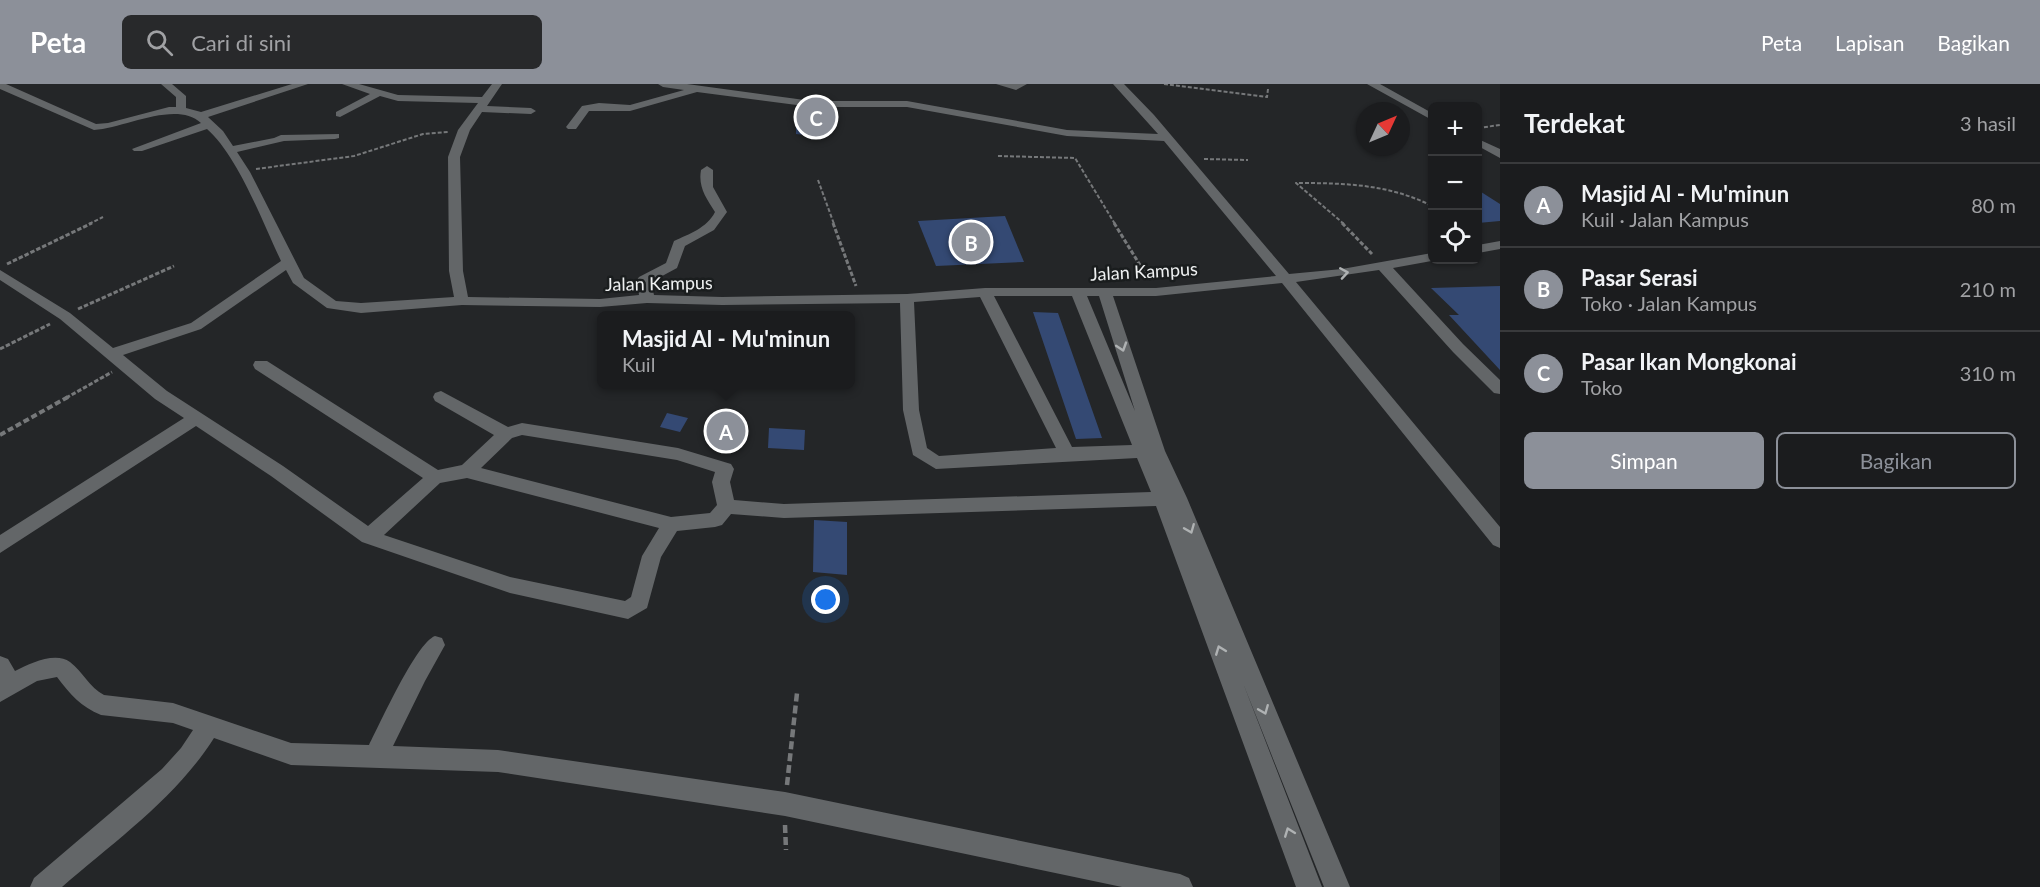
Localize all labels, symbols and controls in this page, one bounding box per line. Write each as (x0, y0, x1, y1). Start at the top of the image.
search box (122, 15, 542, 69)
text: Peta (30, 25, 86, 59)
icon: search (143, 26, 176, 59)
text: Cari di sini (191, 29, 291, 56)
text: Peta (1761, 30, 1802, 55)
text: Lapisan (1835, 30, 1904, 55)
text: Bagikan (1937, 30, 2010, 55)
pin: C (796, 94, 836, 140)
north arrow (1356, 102, 1410, 156)
map controls (1428, 102, 1482, 264)
button: + (1428, 102, 1482, 156)
text: Terdekat (1524, 107, 1625, 139)
text: 3 hasil (1960, 111, 2016, 135)
button: − (1428, 156, 1482, 210)
text: Masjid Al - Mu'minun (1581, 180, 1789, 207)
text: A (1537, 193, 1550, 217)
text: 80 m (1971, 193, 2016, 217)
text: Kuil · Jalan Kampus (1581, 207, 1749, 231)
button: locate (1428, 210, 1482, 264)
pin: B (952, 220, 990, 264)
street label: Jalan Kampus (1090, 257, 1198, 285)
text: Pasar Serasi (1581, 264, 1698, 291)
one-way arrow (1340, 267, 1349, 279)
street label: Jalan Kampus (605, 271, 713, 295)
text: B (1537, 277, 1550, 301)
text: 210 m (1960, 277, 2016, 301)
text: Toko · Jalan Kampus (1581, 291, 1757, 315)
popup (597, 311, 855, 389)
text: Masjid Al - Mu'minun (622, 325, 830, 352)
one-way arrow (1115, 341, 1127, 352)
text: Pasar Ikan Mongkonai (1581, 348, 1797, 375)
text: Kuil (622, 352, 655, 376)
text: C (1537, 361, 1550, 385)
text: 310 m (1960, 361, 2016, 385)
text: Toko (1581, 375, 1623, 399)
pin: A (706, 408, 746, 454)
button: Simpan (1524, 432, 1764, 489)
button: Bagikan (1776, 432, 2016, 489)
one-way arrow (1183, 523, 1195, 534)
your location (811, 585, 840, 614)
one-way arrow (1214, 645, 1227, 656)
one-way arrow (1257, 703, 1269, 714)
one-way arrow (1283, 827, 1296, 838)

